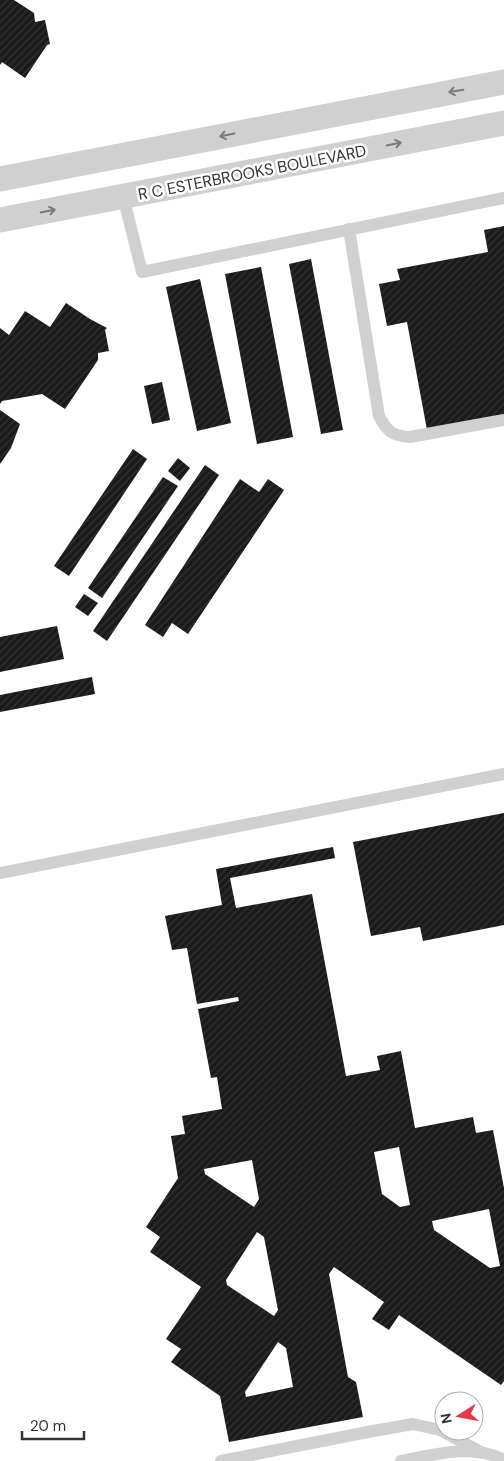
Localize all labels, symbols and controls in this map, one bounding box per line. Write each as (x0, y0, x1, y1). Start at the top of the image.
one-way arrow (448, 87, 464, 97)
one-way arrow (219, 131, 235, 140)
one-way arrow (386, 139, 402, 149)
street label: R C ESTERBROOKS BOULEVARD (136, 140, 368, 205)
one-way arrow (39, 206, 55, 215)
north arrow (434, 1391, 484, 1441)
scale bar (22, 1408, 85, 1440)
text: N (436, 1412, 456, 1425)
text: 20 m (30, 1416, 66, 1436)

